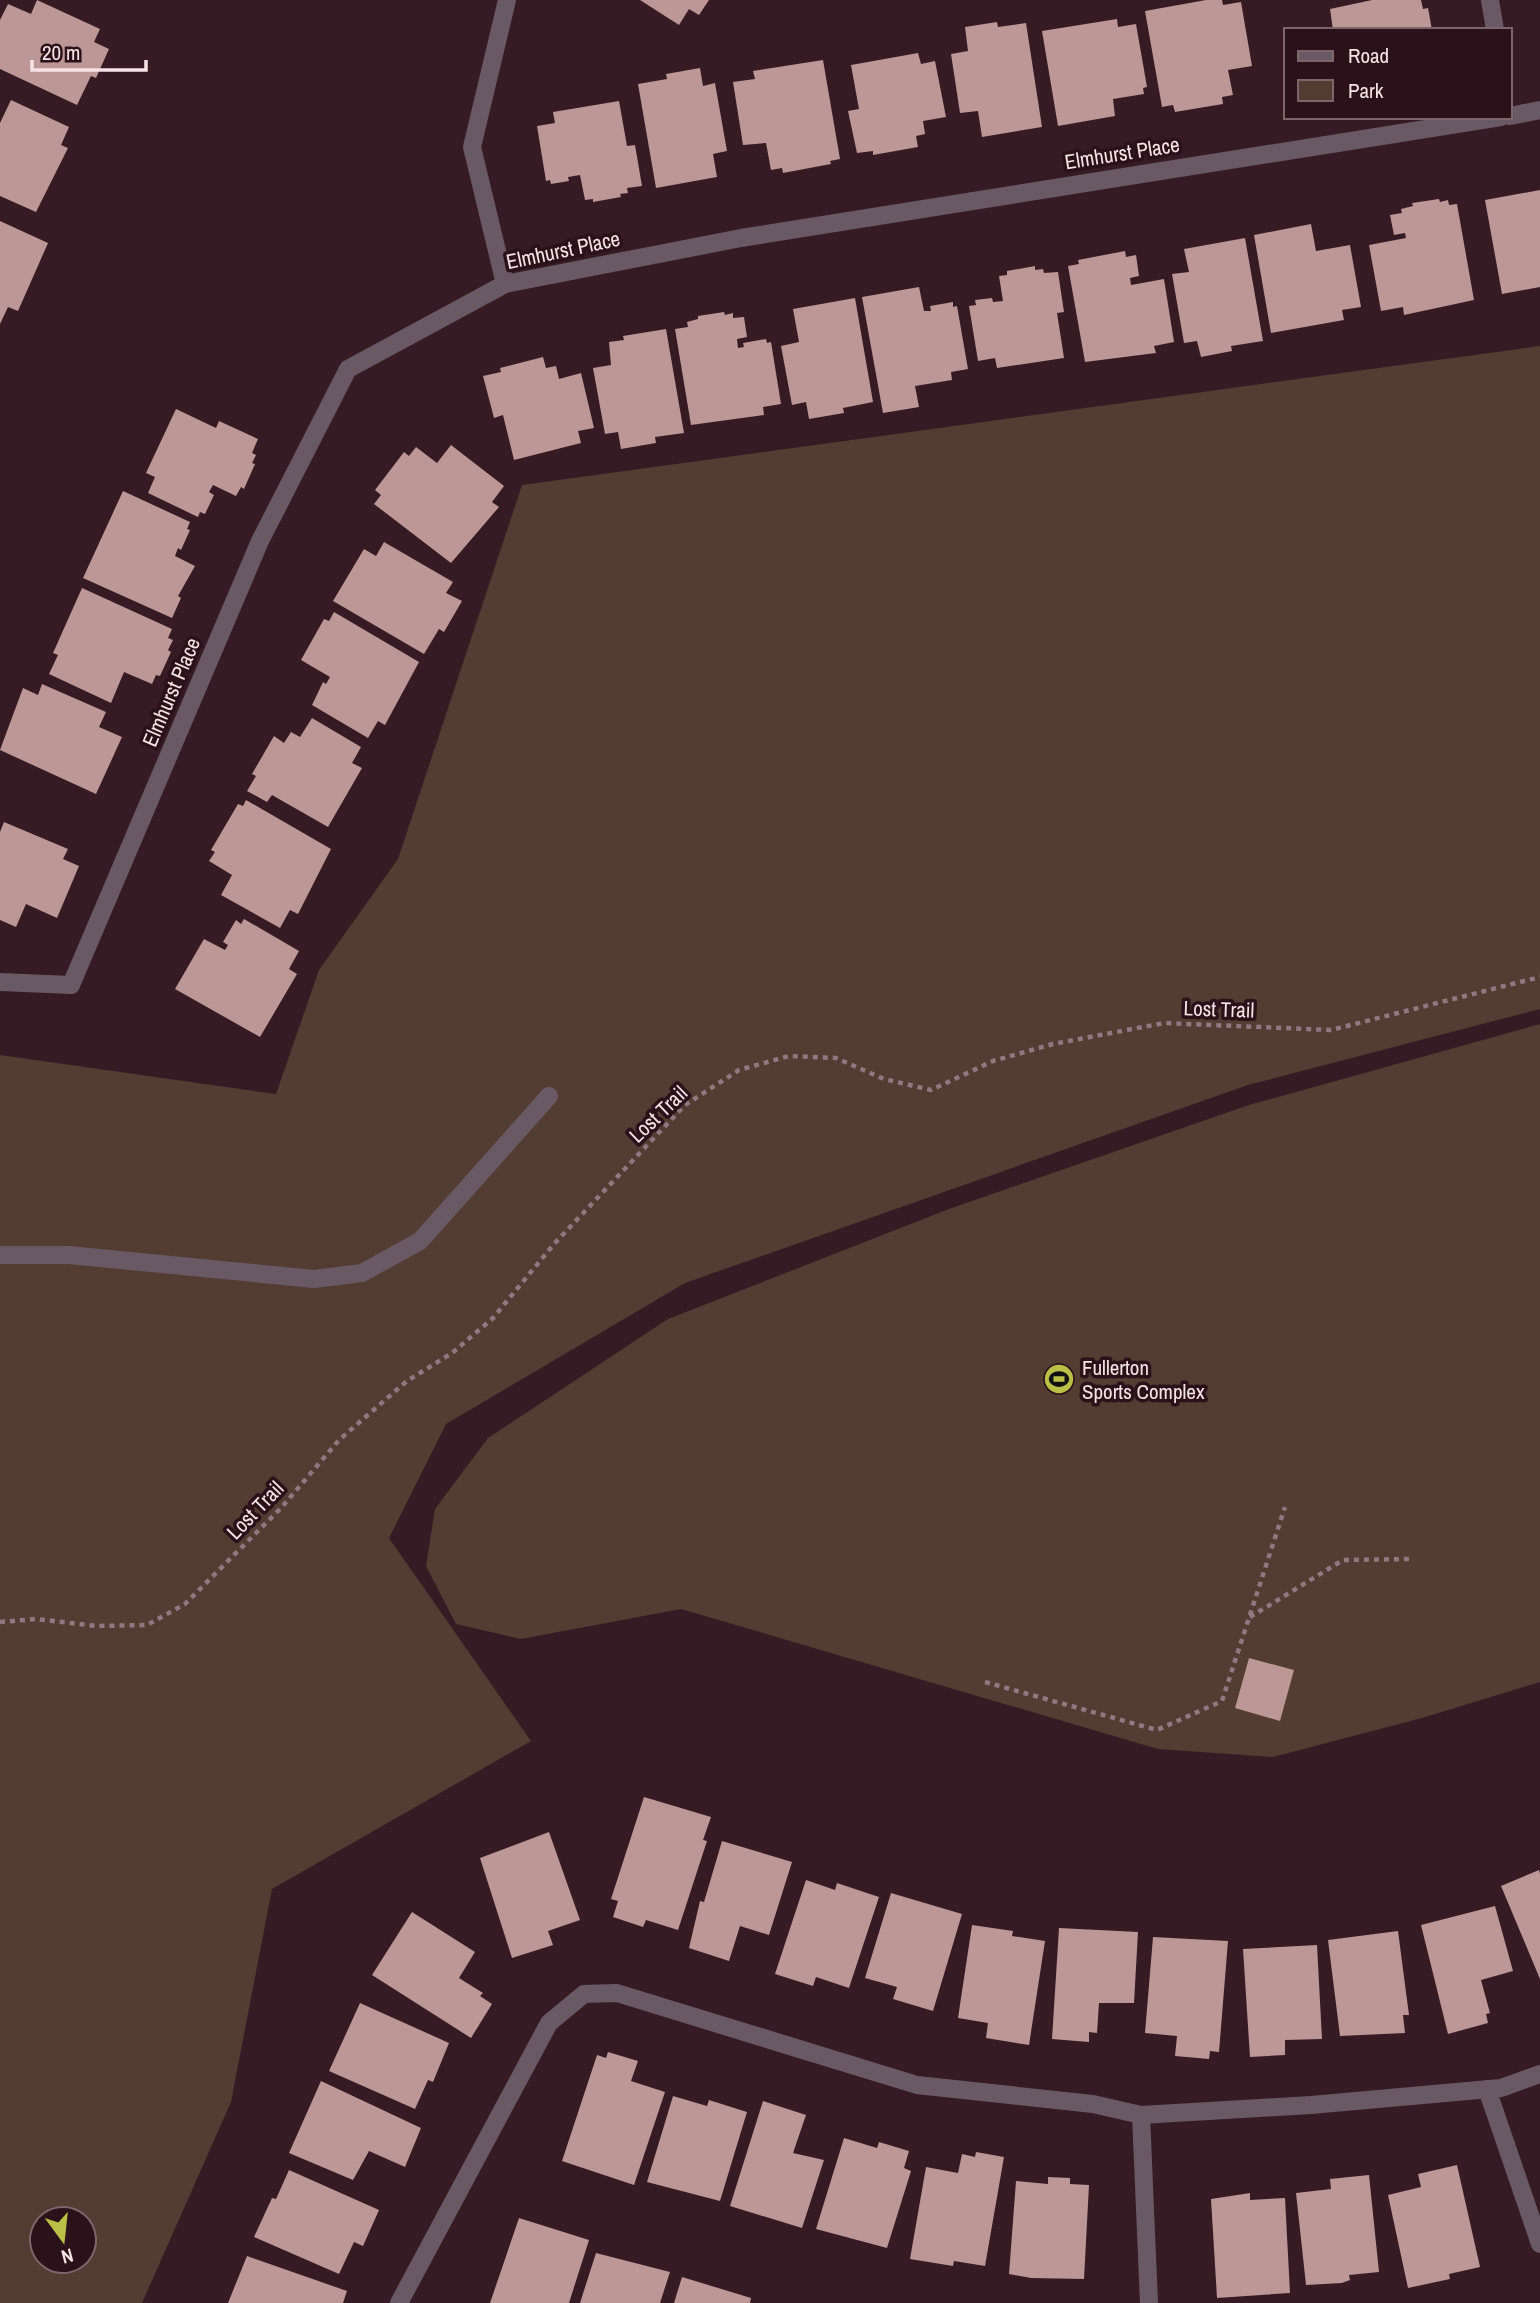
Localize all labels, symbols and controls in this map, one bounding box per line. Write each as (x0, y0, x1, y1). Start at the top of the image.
scale bar (32, 28, 145, 72)
legend (1284, 28, 1512, 119)
text: 20 m (42, 38, 80, 67)
text: Road (1348, 41, 1389, 70)
text: Park (1348, 76, 1384, 105)
street label: Elmhurst Place (1063, 130, 1181, 176)
street label: Elmhurst Place (503, 224, 623, 276)
street label: Elmhurst Place (135, 633, 207, 751)
street label: Lost Trail (1183, 993, 1255, 1025)
street label: Lost Trail (622, 1079, 694, 1149)
place label: Fullerton Sports Complex (1082, 1353, 1205, 1406)
sports icon: Fullerton Sports Complex (1042, 1362, 1076, 1396)
street label: Lost Trail (220, 1474, 290, 1546)
north arrow (28, 2205, 98, 2275)
text: N (59, 2242, 76, 2270)

